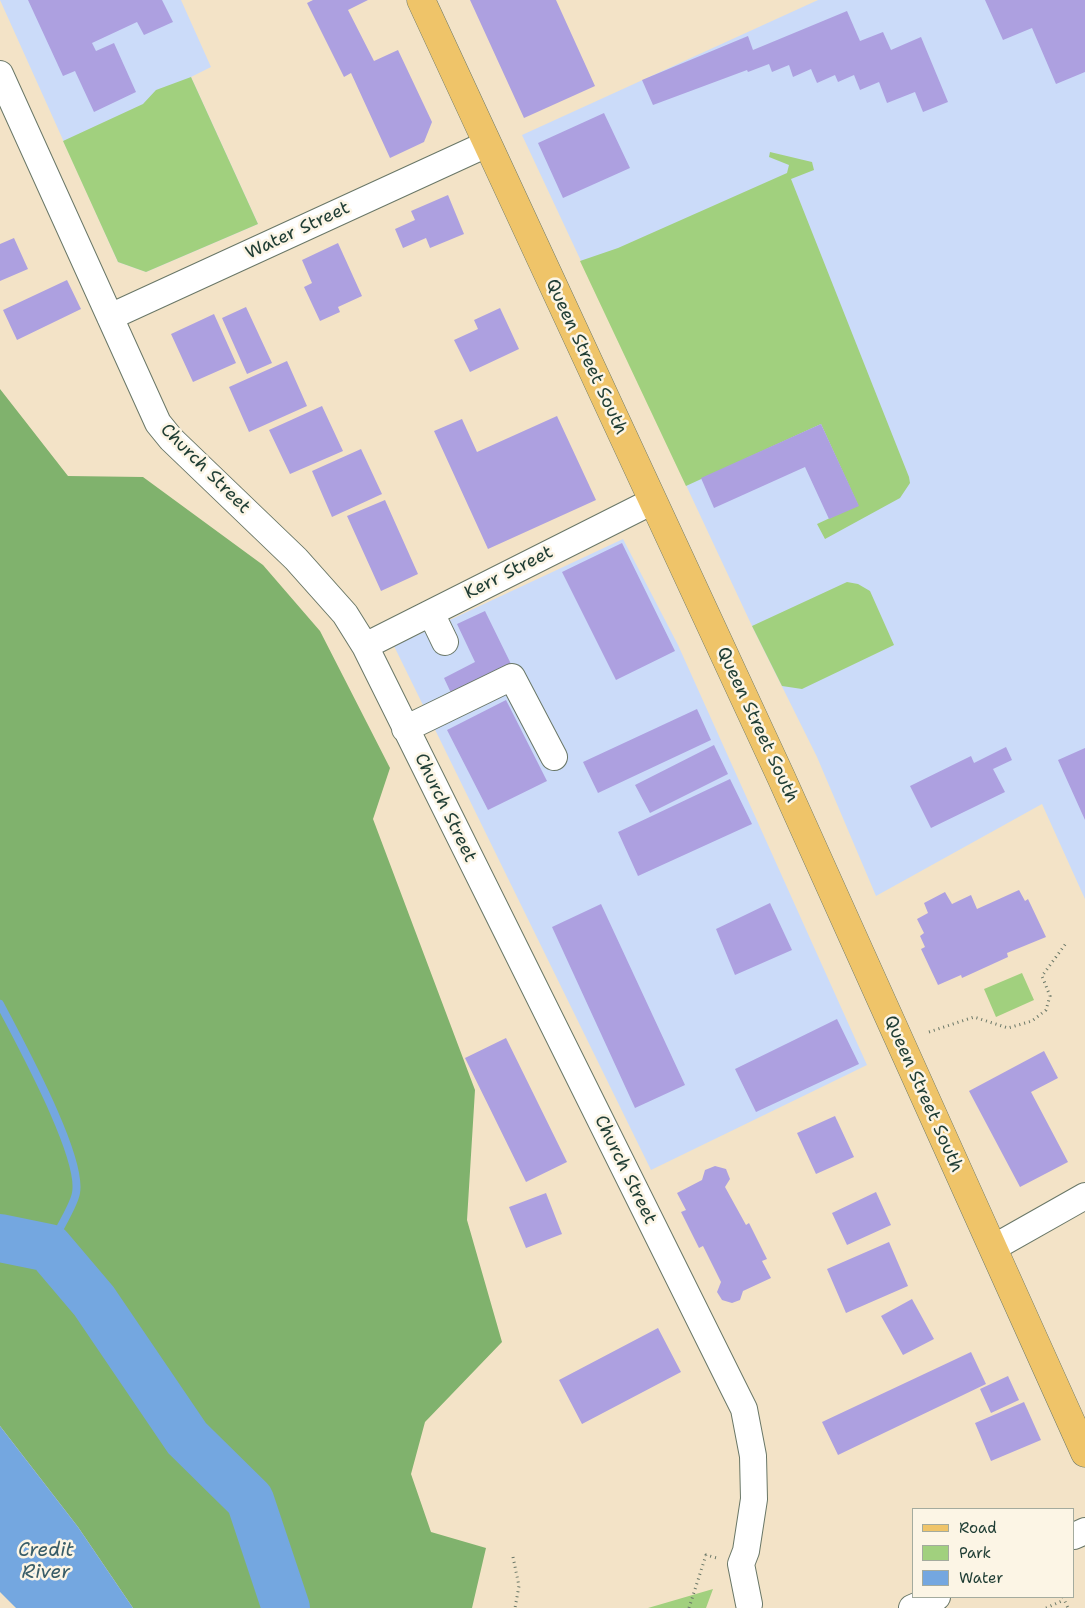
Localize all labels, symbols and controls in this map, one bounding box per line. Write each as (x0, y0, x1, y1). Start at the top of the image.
street label: Water Street (243, 197, 353, 265)
street label: Queen Street South (540, 276, 632, 438)
street label: Church Street (155, 419, 255, 519)
street label: Kerr Street (461, 542, 557, 604)
street label: Queen Street South (711, 644, 803, 806)
street label: Church Street (409, 750, 481, 866)
street label: Queen Street South (879, 1012, 967, 1176)
street label: Church Street (589, 1112, 661, 1228)
legend (912, 1508, 1075, 1598)
text: Road (959, 1518, 997, 1538)
water label: Credit River (18, 1540, 74, 1584)
text: Park (959, 1543, 991, 1563)
text: Water (959, 1568, 1003, 1588)

